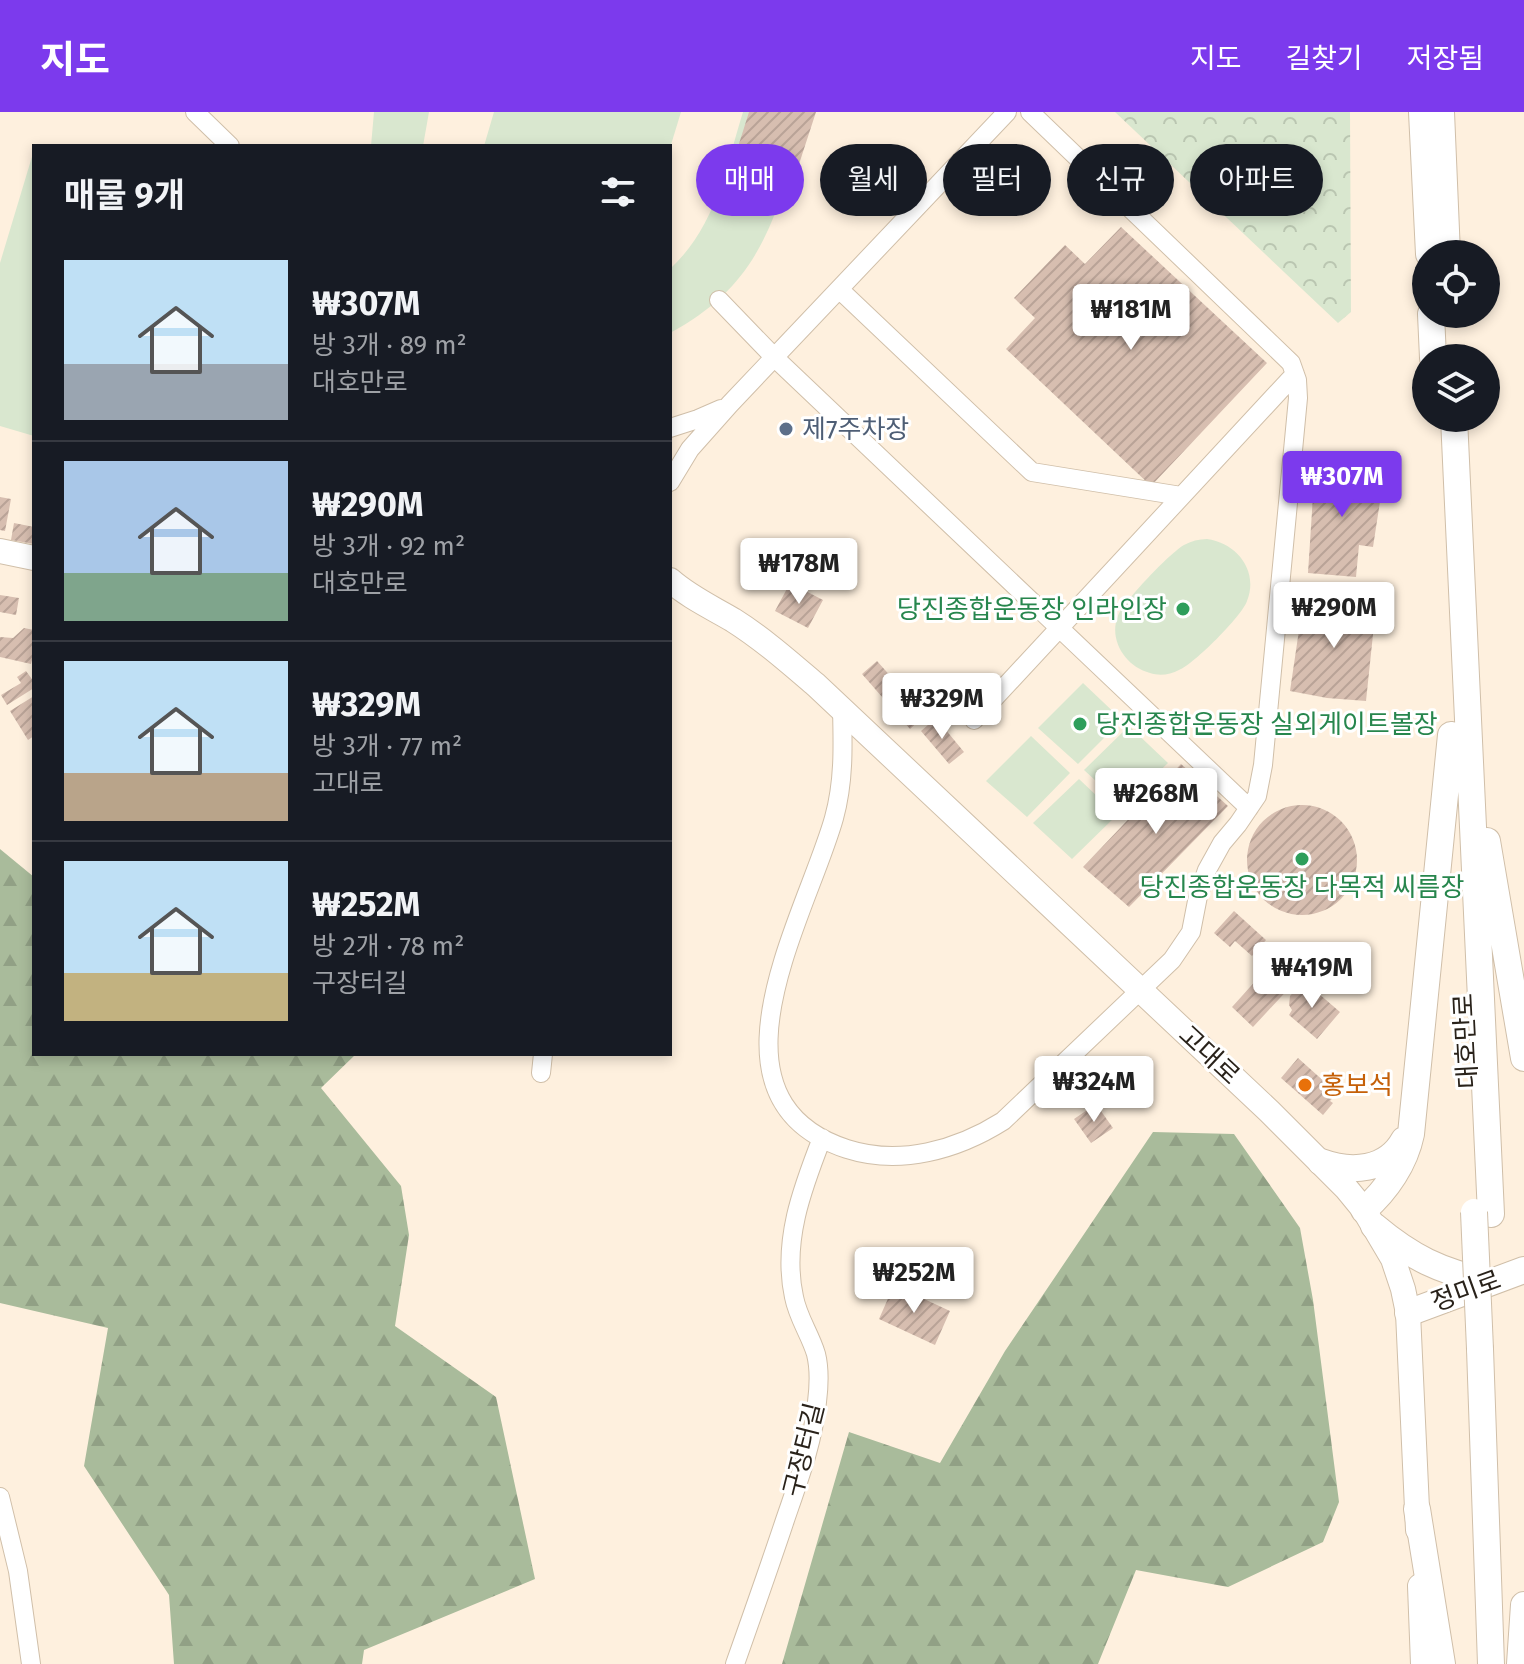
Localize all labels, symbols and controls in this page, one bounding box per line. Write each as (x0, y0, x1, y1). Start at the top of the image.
text: 지도 (40, 37, 110, 83)
text: 지도 (1190, 42, 1241, 75)
text: 길찾기 (1285, 42, 1363, 75)
text: 저장됨 (1407, 42, 1484, 75)
chip: 매매 (696, 144, 804, 216)
chip: 월세 (820, 144, 927, 216)
chip: 필터 (943, 144, 1051, 216)
chip: 신규 (1067, 144, 1174, 216)
chip: 아파트 (1190, 144, 1323, 216)
icon: filters (596, 170, 640, 214)
text: 매물 9개 (64, 175, 185, 216)
map controls (1412, 240, 1500, 432)
button: locate (1412, 240, 1500, 328)
text: ₩307M (312, 283, 420, 324)
pin: ₩181M (1075, 284, 1187, 352)
icon: home (128, 292, 224, 388)
text: ₩181M (1091, 294, 1171, 325)
text: 방 3개 · 89 m² (312, 330, 467, 361)
button: layers (1412, 344, 1500, 432)
text: 대호만로 (312, 367, 408, 398)
place label: 제7주차장 (802, 414, 909, 445)
marker: 제7주차장 (777, 420, 795, 438)
pin: ₩307M (1286, 451, 1398, 519)
text: ₩307M (1301, 461, 1383, 492)
text: ₩290M (312, 484, 424, 525)
icon: home (128, 493, 224, 589)
text: 방 3개 · 92 m² (312, 531, 465, 562)
pin: ₩178M (743, 538, 855, 606)
text: ₩178M (758, 548, 840, 579)
text: 대호만로 (312, 568, 408, 599)
pin: ₩290M (1278, 582, 1390, 650)
text: ₩290M (1291, 592, 1377, 623)
place label: 당진종합운동장 인라인장 (897, 594, 1167, 625)
marker: 당진종합운동장 인라인장 (1174, 600, 1192, 618)
pin: ₩329M (886, 673, 998, 741)
text: ₩329M (900, 683, 984, 714)
text: ₩329M (312, 684, 421, 725)
icon: home (128, 693, 224, 789)
place label: 당진종합운동장 실외게이트볼장 (1096, 709, 1438, 740)
marker: 당진종합운동장 실외게이트볼장 (1071, 715, 1089, 733)
text: 방 3개 · 77 m² (312, 731, 462, 762)
text: 고대로 (312, 768, 384, 799)
pin: ₩268M (1100, 768, 1212, 836)
text: ₩268M (1113, 778, 1199, 809)
marker: 당진종합운동장 다목적 씨름장 (1293, 850, 1311, 868)
place label: 당진종합운동장 다목적 씨름장 (1140, 872, 1464, 903)
text: ₩252M (312, 884, 420, 925)
icon: home (128, 893, 224, 989)
text: 방 2개 · 78 m² (312, 931, 464, 962)
pin: ₩419M (1256, 942, 1368, 1010)
text: ₩419M (1271, 952, 1353, 983)
text: 구장터길 (312, 968, 408, 999)
street label: 대호만로 (1448, 992, 1484, 1090)
street label: 고대로 (1172, 1019, 1246, 1091)
pin: ₩324M (1038, 1056, 1150, 1124)
text: ₩324M (1052, 1066, 1136, 1097)
place label: 홍보석 (1321, 1070, 1393, 1101)
marker: 홍보석 (1296, 1076, 1314, 1094)
pin: ₩252M (858, 1247, 970, 1315)
text: ₩252M (873, 1257, 955, 1288)
street label: 정미로 (1427, 1264, 1505, 1318)
street label: 구장터길 (777, 1400, 831, 1500)

